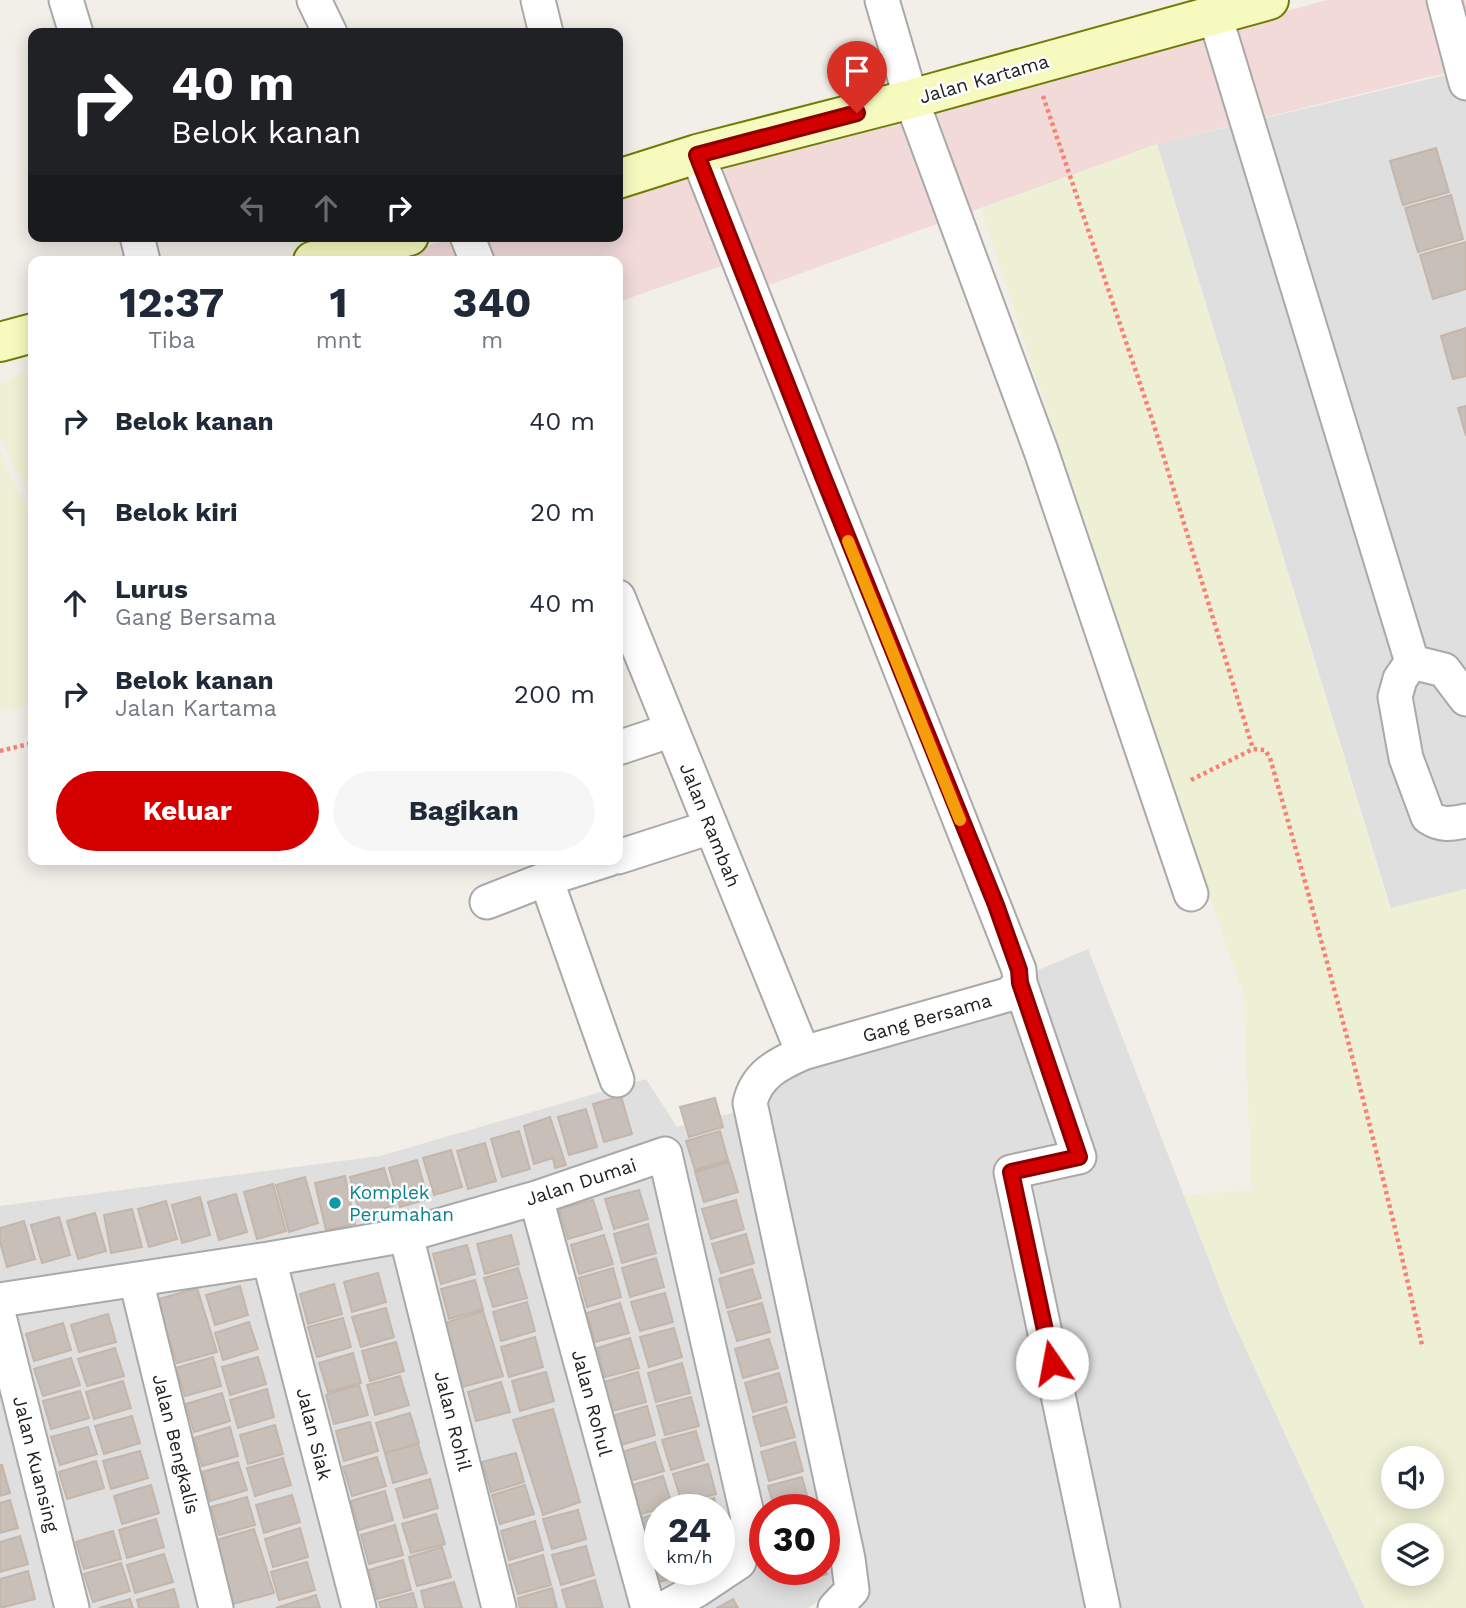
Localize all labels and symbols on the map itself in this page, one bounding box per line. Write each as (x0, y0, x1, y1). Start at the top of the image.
pin (827, 41, 887, 113)
street label: Jalan Kartama (917, 49, 1052, 108)
street label: Jalan Rambah (675, 760, 745, 890)
street label: Gang Bersama (860, 989, 994, 1047)
street label: Jalan Dumai (523, 1153, 639, 1211)
place label: Komplek Perumahan (349, 1181, 454, 1226)
marker: Komplek Perumahan (327, 1195, 343, 1211)
position arrow (1015, 1326, 1089, 1400)
street label: Jalan Rohul (567, 1347, 617, 1459)
street label: Jalan Rohil (429, 1369, 477, 1474)
street label: Jalan Bengkalis (147, 1372, 205, 1516)
street label: Jalan Siak (291, 1385, 337, 1483)
street label: Jalan Kuansing (8, 1394, 64, 1535)
speed limit sign: 30 (749, 1494, 840, 1585)

